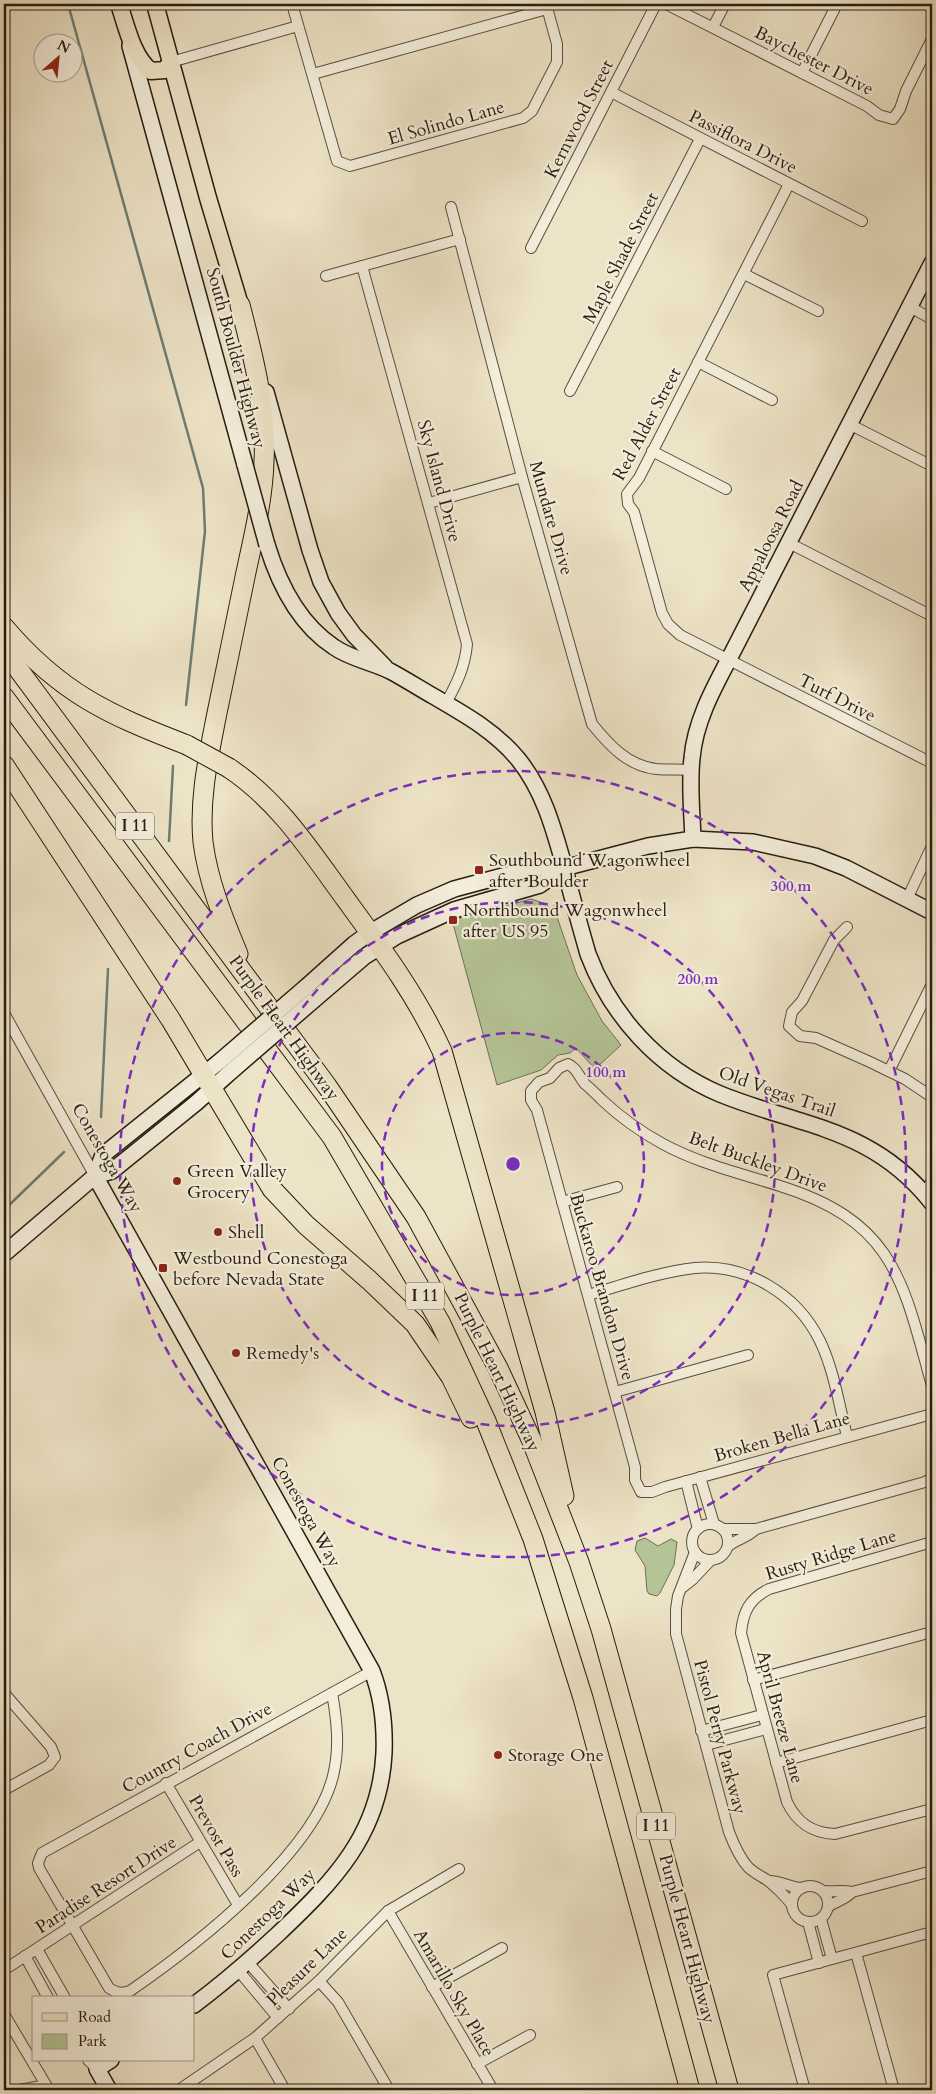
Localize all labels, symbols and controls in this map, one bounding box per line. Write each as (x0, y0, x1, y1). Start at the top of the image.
street label: Baychester Drive (750, 20, 878, 102)
north arrow (32, 32, 82, 82)
text: N (54, 36, 73, 58)
street label: Kernwood Street (538, 55, 620, 183)
street label: El Solindo Lane (385, 94, 507, 152)
street label: Passiflora Drive (685, 104, 801, 180)
street label: Maple Shade Street (577, 188, 665, 328)
street label: South Boulder Highway (200, 265, 272, 452)
street label: Red Alder Street (607, 363, 688, 485)
street label: Sky Island Drive (411, 417, 467, 545)
street label: Mundare Drive (523, 458, 579, 578)
street label: Appaloosa Road (732, 476, 810, 596)
street label: Turf Drive (794, 668, 880, 728)
road number: I 11 (116, 812, 154, 839)
place label: Southbound Wagonwheel after Boulder (489, 848, 690, 894)
marker: Southbound Wagonwheel after Boulder (473, 864, 485, 876)
text: 300 m (771, 876, 812, 896)
place label: Northbound Wagonwheel after US 95 (463, 898, 667, 944)
marker: Northbound Wagonwheel after US 95 (447, 914, 459, 926)
street label: Purple Heart Highway (223, 950, 346, 1106)
text: 200 m (678, 969, 719, 989)
street label: Old Vegas Trail (715, 1060, 839, 1124)
text: 100 m (586, 1062, 627, 1082)
street label: Conestoga Way (65, 1098, 149, 1218)
street label: Belt Buckley Drive (685, 1125, 831, 1199)
centre of rings (504, 1155, 522, 1173)
place label: Green Valley Grocery (187, 1159, 288, 1205)
marker: Green Valley Grocery (171, 1175, 183, 1187)
street label: Buckaroo Brandon Drive (563, 1191, 641, 1383)
place label: Shell (228, 1220, 265, 1245)
marker: Shell (212, 1226, 224, 1238)
place label: Westbound Conestoga before Nevada State (172, 1246, 348, 1292)
marker: Westbound Conestoga before Nevada State (157, 1262, 169, 1274)
road number: I 11 (406, 1282, 444, 1310)
street label: Purple Heart Highway (448, 1288, 547, 1456)
place label: Remedy's (246, 1341, 319, 1366)
marker: Remedy's (230, 1347, 242, 1359)
street label: Broken Bella Lane (711, 1406, 853, 1468)
street label: Conestoga Way (265, 1452, 347, 1572)
street label: Rusty Ridge Lane (762, 1523, 900, 1587)
street label: April Breeze Lane (750, 1648, 810, 1786)
street label: Pistol Perry Parkway (687, 1657, 753, 1818)
street label: Country Coach Drive (117, 1696, 277, 1800)
place label: Storage One (508, 1743, 604, 1768)
marker: Storage One (492, 1749, 504, 1761)
street label: Prevost Pass (182, 1790, 250, 1882)
road number: I 11 (637, 1812, 675, 1840)
street label: Paradise Resort Drive (31, 1830, 181, 1940)
street label: Purple Heart Highway (652, 1852, 722, 2027)
street label: Conestoga Way (215, 1862, 321, 1966)
street label: Pleasure Lane (261, 1922, 353, 2012)
street label: Amarillo Sky Place (407, 1925, 501, 2061)
legend (32, 1996, 195, 2062)
text: Road (78, 2007, 111, 2027)
text: Park (78, 2031, 107, 2051)

